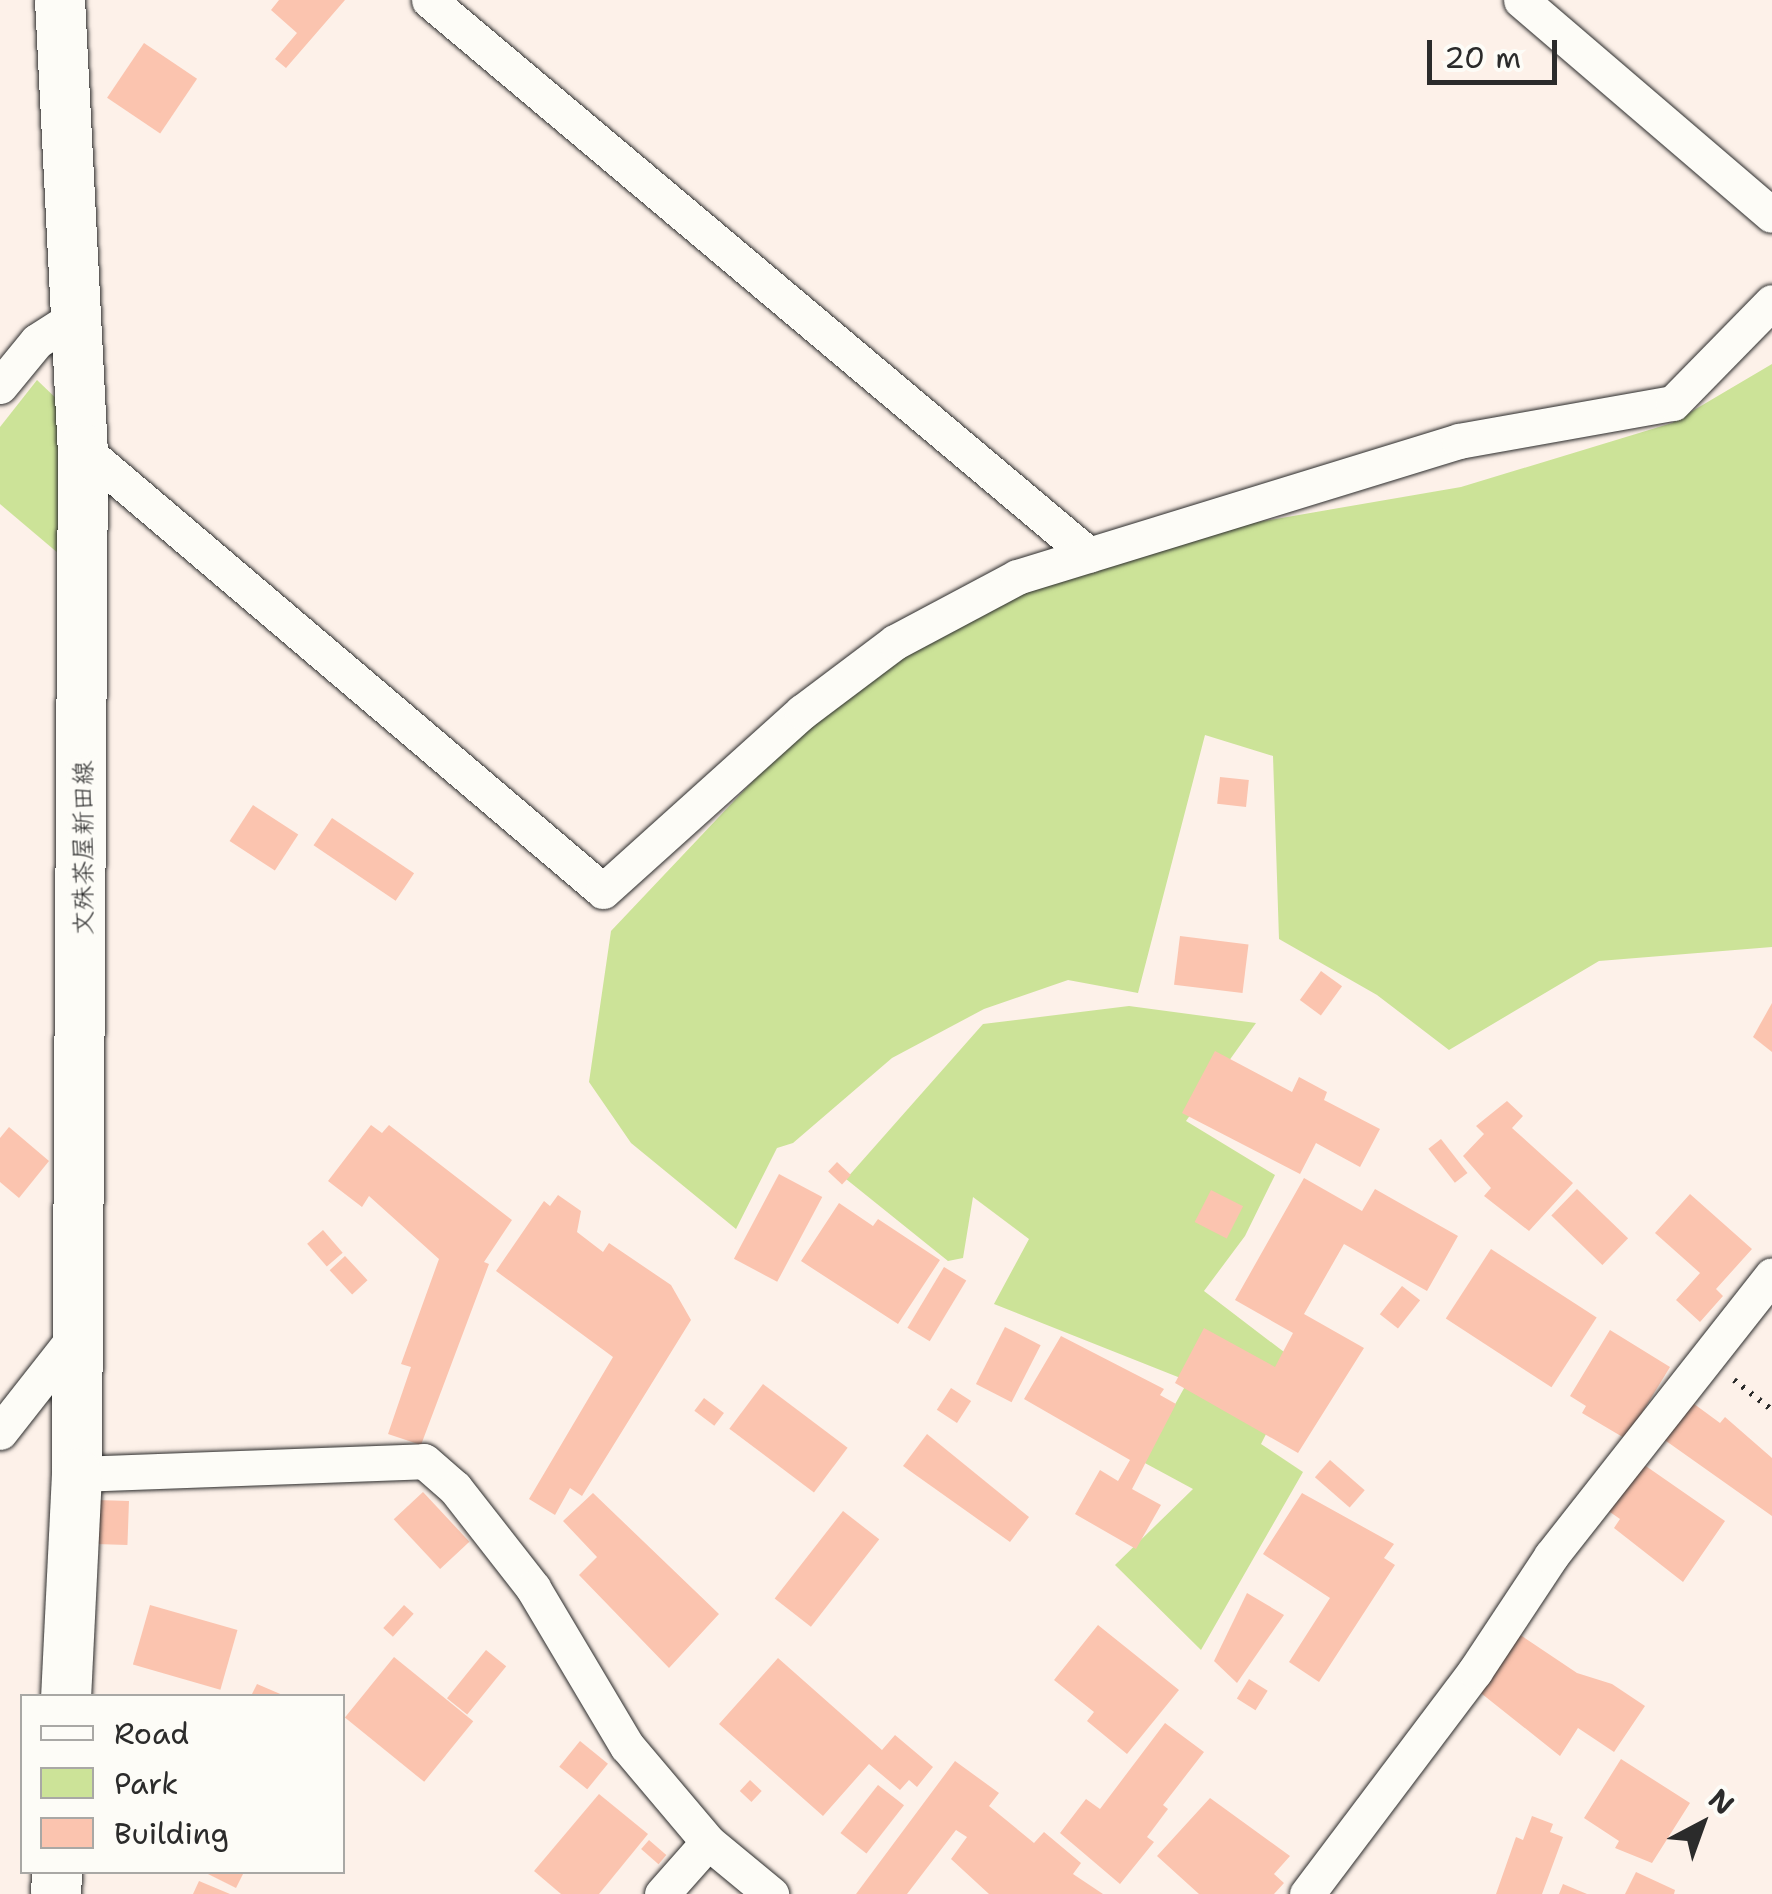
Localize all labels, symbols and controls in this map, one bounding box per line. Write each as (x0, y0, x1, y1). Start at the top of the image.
scale bar (1432, 20, 1562, 82)
text: 20 m (1444, 37, 1521, 78)
street label: 文殊茶屋新田線 (68, 761, 98, 935)
legend (20, 1694, 345, 1874)
text: Road (114, 1713, 189, 1754)
text: Park (114, 1763, 178, 1804)
north arrow (1652, 1774, 1752, 1874)
text: N (1701, 1780, 1743, 1823)
text: Building (114, 1813, 229, 1854)

